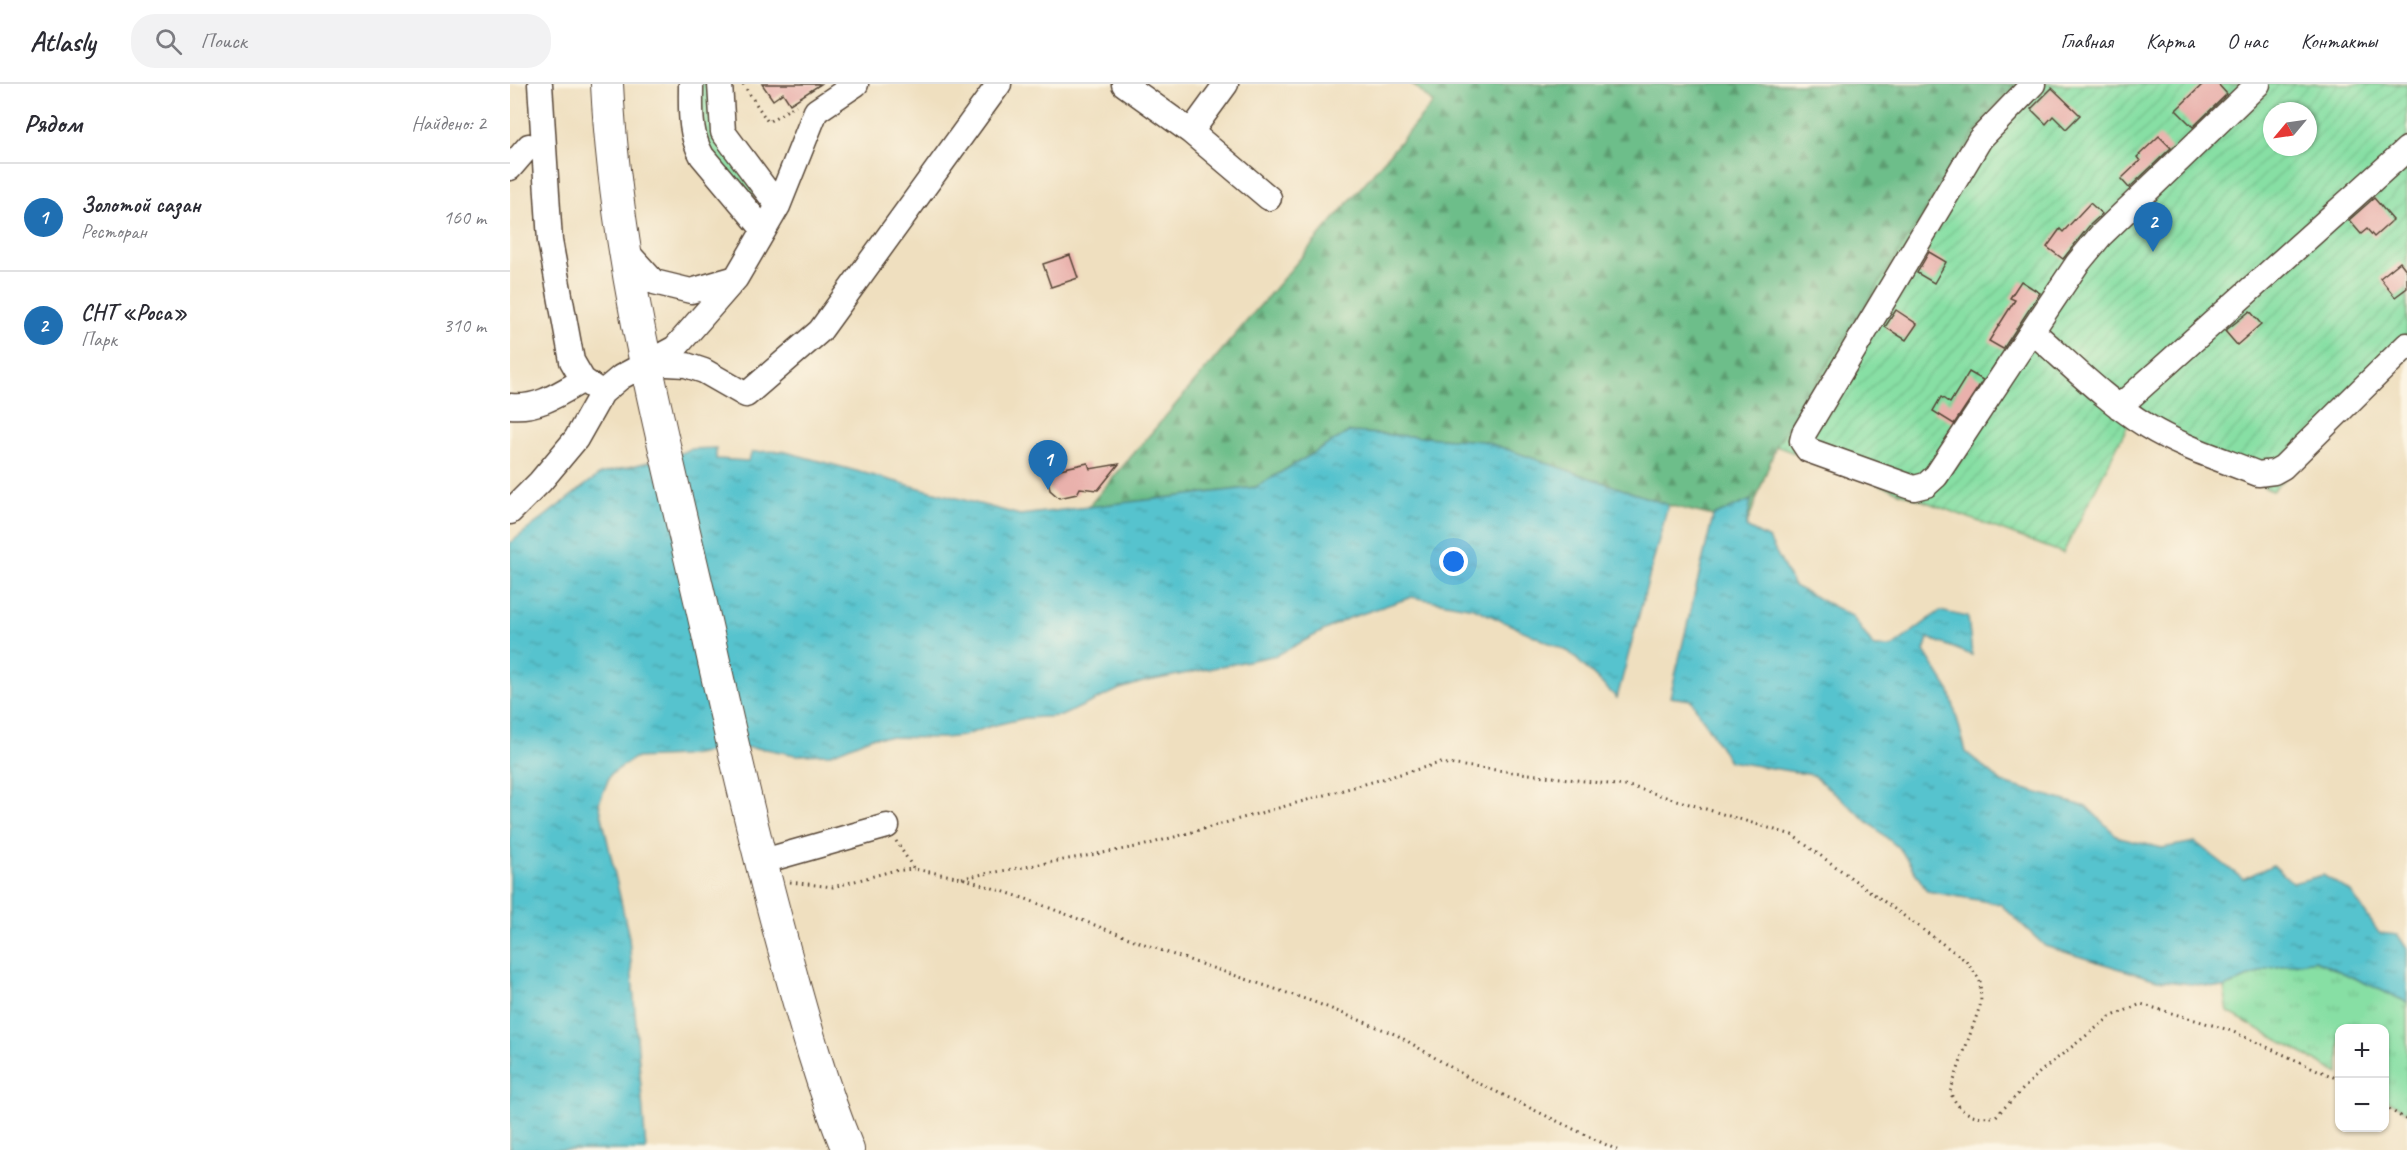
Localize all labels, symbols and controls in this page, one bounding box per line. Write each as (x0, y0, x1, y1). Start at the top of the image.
search box (131, 14, 551, 68)
text: Atlasly (30, 24, 95, 59)
icon: search (152, 25, 185, 58)
text: Поиск (200, 27, 247, 55)
text: Главная (2060, 28, 2113, 54)
text: Карта (2146, 28, 2194, 54)
text: О нас (2227, 28, 2268, 54)
text: Контакты (2301, 28, 2377, 54)
north arrow (2263, 102, 2317, 156)
text: Рядом (24, 107, 82, 140)
text: Найдено: 2 (411, 111, 486, 136)
text: Золотой сазан (81, 191, 201, 219)
pin: 2 (2134, 202, 2172, 252)
text: 1 (39, 205, 48, 230)
text: 160 m (443, 205, 486, 230)
text: Ресторан (81, 219, 147, 244)
text: СНТ «Роса» (81, 299, 187, 327)
text: 2 (39, 313, 48, 338)
text: 310 m (443, 313, 486, 338)
text: Парк (81, 327, 117, 352)
pin: 1 (1028, 440, 1068, 490)
your location (1439, 547, 1468, 576)
map controls (2335, 1024, 2389, 1132)
button: + (2335, 1024, 2389, 1078)
button: − (2335, 1078, 2389, 1132)

